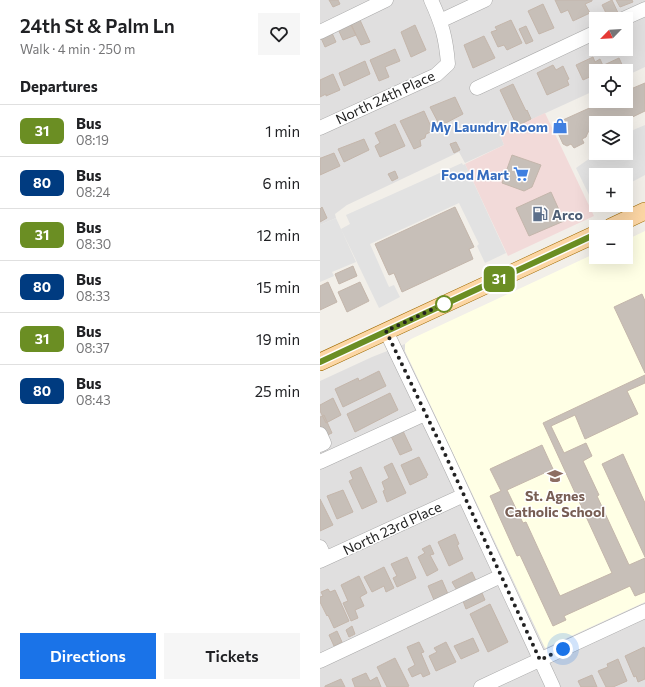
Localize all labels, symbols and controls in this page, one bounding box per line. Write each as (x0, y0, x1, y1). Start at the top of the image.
north arrow (589, 12, 633, 56)
map controls (589, 12, 633, 264)
button: heart (258, 13, 300, 55)
text: 24th St & Palm Ln (20, 14, 175, 37)
text: Walk · 4 min · 250 m (20, 41, 135, 57)
button: locate (589, 64, 633, 108)
street label: North 24th Place (333, 67, 437, 127)
text: Departures (20, 77, 98, 95)
text: Bus (76, 114, 101, 132)
button: layers (589, 116, 633, 160)
shop icon: My Laundry Room (551, 117, 569, 135)
place label: My Laundry Room (431, 118, 548, 135)
text: 31 (35, 122, 49, 139)
text: 1 min (265, 122, 300, 140)
text: 08:19 (76, 132, 109, 148)
supermarket icon: Food Mart (512, 165, 530, 183)
text: Bus (76, 166, 101, 184)
place label: Food Mart (441, 166, 509, 183)
button: + (589, 168, 633, 212)
text: 80 (33, 174, 51, 191)
text: 6 min (262, 174, 300, 192)
text: 08:24 (76, 184, 110, 200)
fuel station icon: Arco (531, 205, 549, 223)
place label: Arco (552, 206, 583, 223)
text: Bus (76, 218, 101, 236)
button: − (589, 220, 633, 264)
text: 31 (35, 226, 49, 243)
text: 12 min (257, 226, 300, 244)
text: 08:30 (76, 236, 111, 252)
line badge: 31 (481, 266, 517, 292)
text: Bus (76, 270, 101, 288)
text: 31 (492, 270, 506, 287)
text: 80 (33, 278, 51, 295)
text: 15 min (257, 278, 300, 296)
text: 08:33 (76, 288, 110, 304)
unlabelled marker (435, 295, 453, 313)
text: Bus (76, 322, 101, 340)
text: 31 (35, 330, 49, 347)
text: 19 min (256, 330, 300, 348)
text: 08:37 (76, 340, 110, 356)
text: Bus (76, 374, 101, 392)
text: 80 (33, 382, 51, 399)
text: 25 min (255, 382, 300, 400)
text: 08:43 (76, 392, 111, 408)
school or university icon: St. Agnes Catholic School (546, 467, 564, 485)
place label: St. Agnes Catholic School (505, 487, 605, 520)
street label: North 23rd Place (340, 498, 444, 558)
button: Directions (20, 633, 156, 679)
button: Tickets (164, 633, 300, 679)
your location (553, 639, 573, 659)

